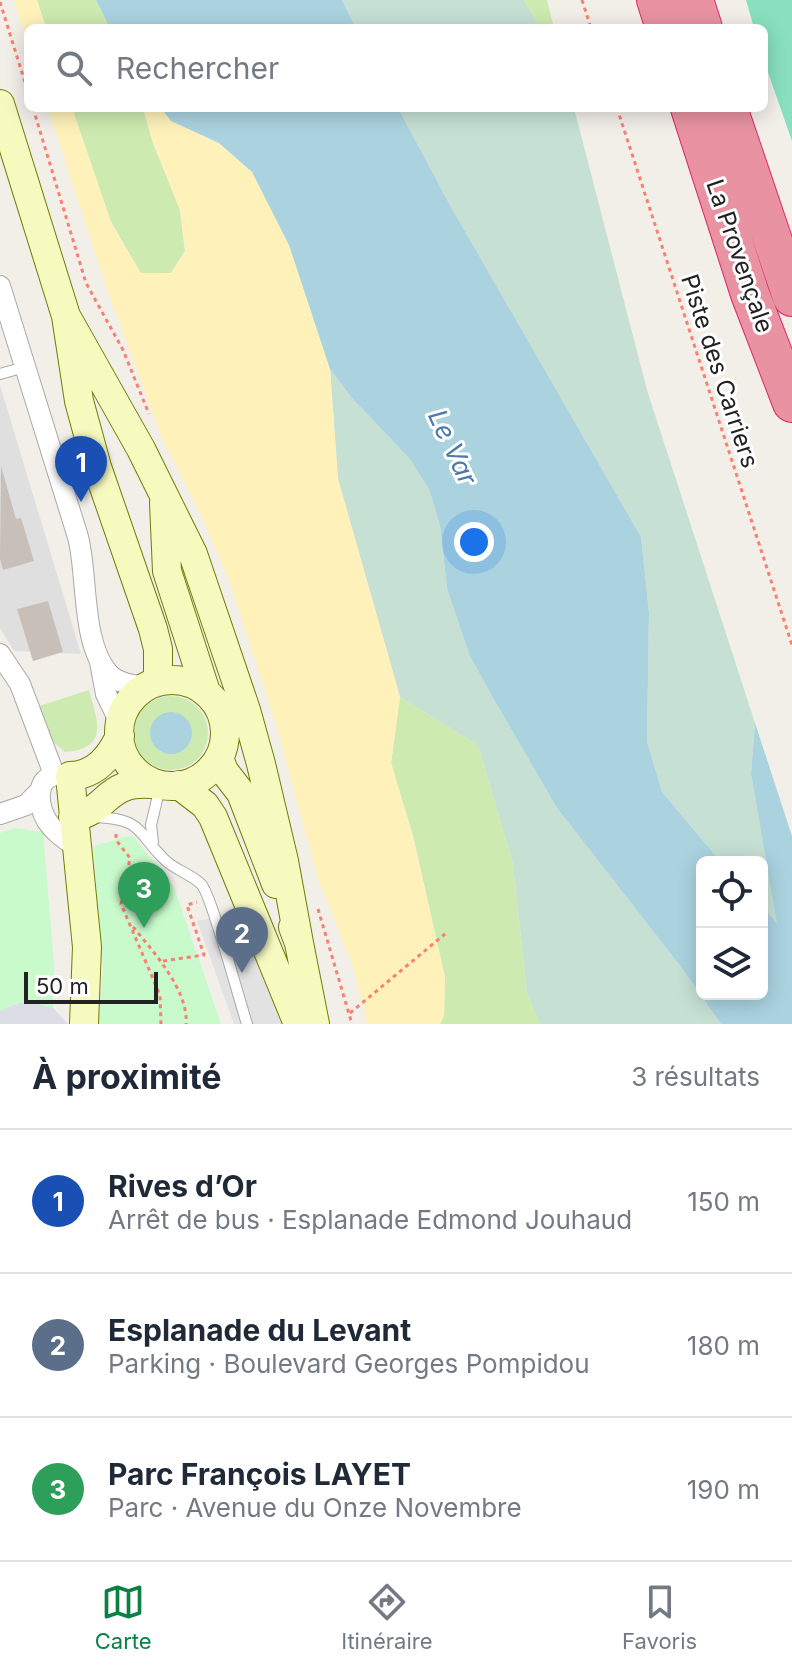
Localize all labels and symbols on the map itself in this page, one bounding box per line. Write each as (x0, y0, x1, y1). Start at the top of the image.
street label: La Provençale (700, 176, 780, 336)
street label: Piste des Carriers (675, 271, 765, 471)
water label: Le Var (422, 404, 484, 491)
pin: 1 (55, 436, 107, 502)
your location (454, 522, 494, 562)
pin: 3 (118, 862, 170, 928)
pin: 2 (216, 907, 268, 973)
scale bar (24, 968, 158, 1004)

